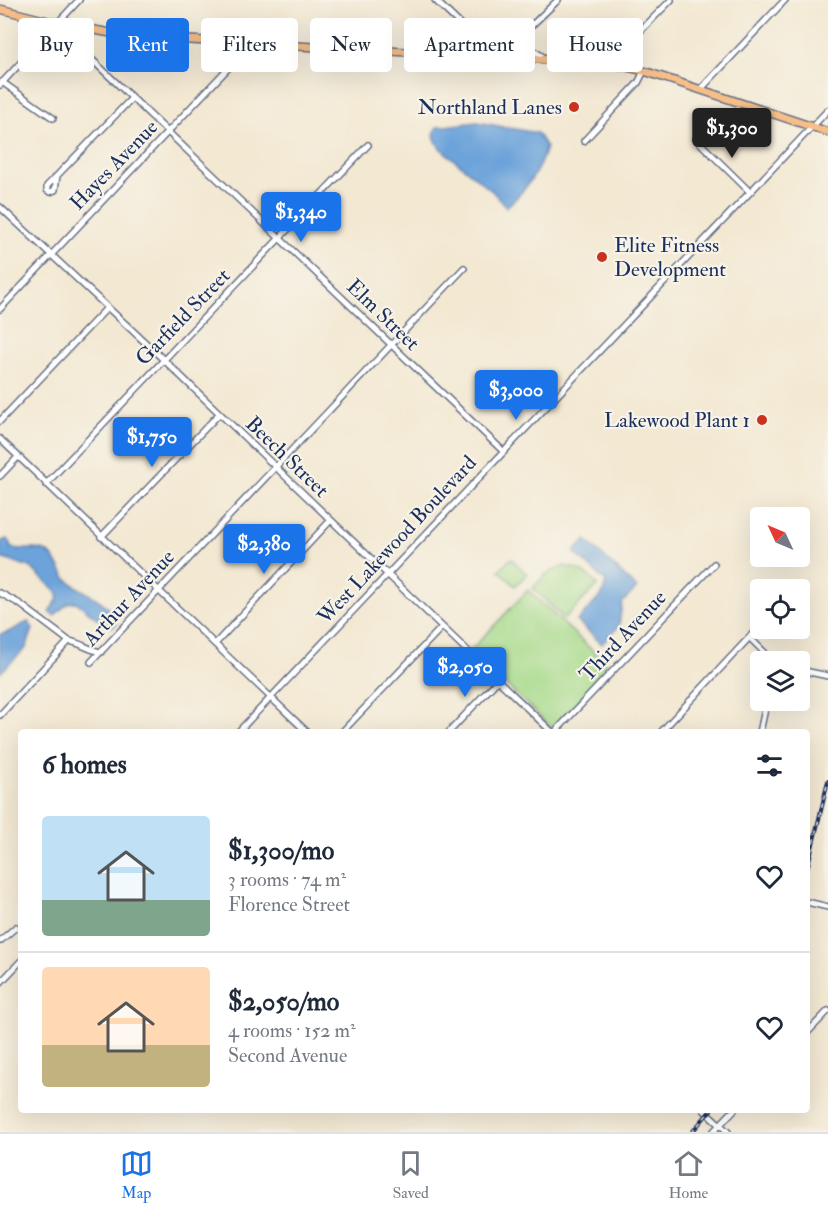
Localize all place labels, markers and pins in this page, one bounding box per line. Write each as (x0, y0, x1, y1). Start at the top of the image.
place label: Northland Lanes (418, 94, 562, 121)
marker: Northland Lanes (567, 100, 581, 114)
pin: $1,300 (683, 108, 781, 159)
pin: $1,340 (252, 192, 350, 243)
place label: Elite Fitness Development (614, 232, 726, 283)
marker: Elite Fitness Development (595, 250, 609, 264)
pin: $3,000 (467, 370, 565, 421)
place label: Lakewood Plant 1 (604, 407, 750, 434)
marker: Lakewood Plant 1 (755, 413, 769, 427)
pin: $1,750 (103, 417, 201, 468)
pin: $2,380 (215, 524, 313, 575)
pin: $2,050 (416, 647, 514, 698)

